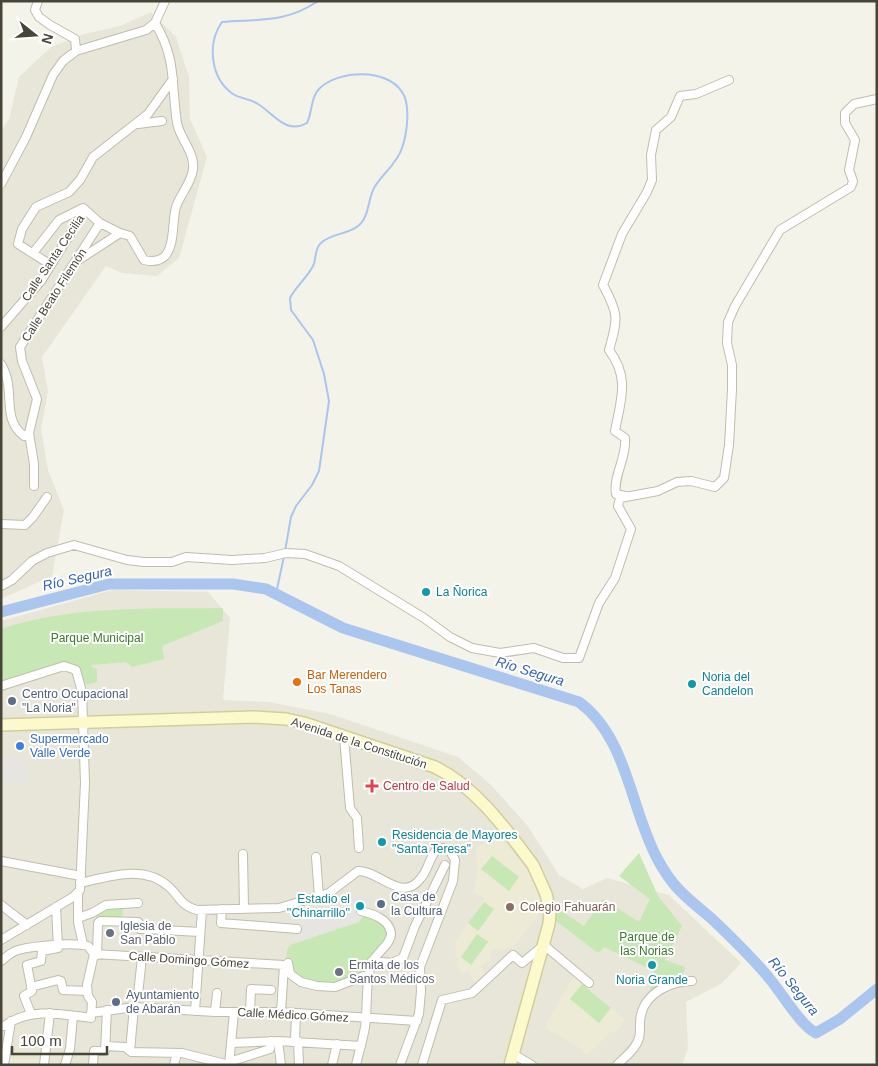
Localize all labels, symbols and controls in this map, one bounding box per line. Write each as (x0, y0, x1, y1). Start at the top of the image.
north arrow (10, 10, 60, 60)
text: N (38, 32, 57, 46)
street label: Calle Santa Cecilia (19, 212, 87, 304)
street label: Calle Beato Filemón (19, 246, 89, 344)
water label: Río Segura (41, 562, 114, 594)
place label: La Ñorica (436, 585, 488, 599)
marker: La Ñorica (420, 586, 432, 598)
park label: Parque Municipal (51, 631, 143, 645)
water label: Río Segura (494, 653, 566, 689)
place label: Bar Merendero Los Tanas (307, 668, 387, 696)
place label: Noria del Candelon (702, 670, 753, 698)
marker: Bar Merendero Los Tanas (291, 676, 303, 688)
marker: Noria del Candelon (686, 678, 698, 690)
place label: Centro Ocupacional "La Noria" (22, 687, 128, 715)
marker: Centro Ocupacional "La Noria" (6, 695, 18, 707)
street label: Avenida de la Constitución (289, 714, 429, 772)
place label: Supermercado Valle Verde (30, 732, 109, 760)
marker: Supermercado Valle Verde (14, 740, 26, 752)
marker: Centro de Salud (365, 779, 379, 793)
place label: Centro de Salud (383, 779, 470, 793)
place label: Residencia de Mayores "Santa Teresa" (392, 828, 517, 856)
marker: Residencia de Mayores "Santa Teresa" (376, 836, 388, 848)
place label: Casa de la Cultura (391, 890, 443, 918)
place label: Estadio el ''Chinarrillo'' (287, 892, 350, 920)
marker: Casa de la Cultura (375, 898, 387, 910)
marker: Estadio el ''Chinarrillo'' (354, 900, 366, 912)
place label: Colegio Fahuarán (520, 900, 615, 914)
marker: Colegio Fahuarán (504, 901, 516, 913)
place label: Iglesia de San Pablo (120, 919, 176, 947)
marker: Iglesia de San Pablo (104, 927, 116, 939)
park label: Parque de las Norias (619, 930, 675, 958)
street label: Calle Domingo Gómez (128, 949, 250, 971)
water label: Río Segura (765, 953, 823, 1019)
place label: Ermita de los Santos Médicos (349, 958, 434, 986)
marker: Noria Grande (646, 959, 658, 971)
marker: Ermita de los Santos Médicos (333, 966, 345, 978)
place label: Noria Grande (616, 973, 688, 987)
place label: Ayuntamiento de Abarán (126, 988, 199, 1016)
marker: Ayuntamiento de Abarán (110, 996, 122, 1008)
street label: Calle Médico Gómez (237, 1005, 349, 1025)
scale bar (12, 1024, 108, 1056)
text: 100 m (20, 1032, 62, 1049)

